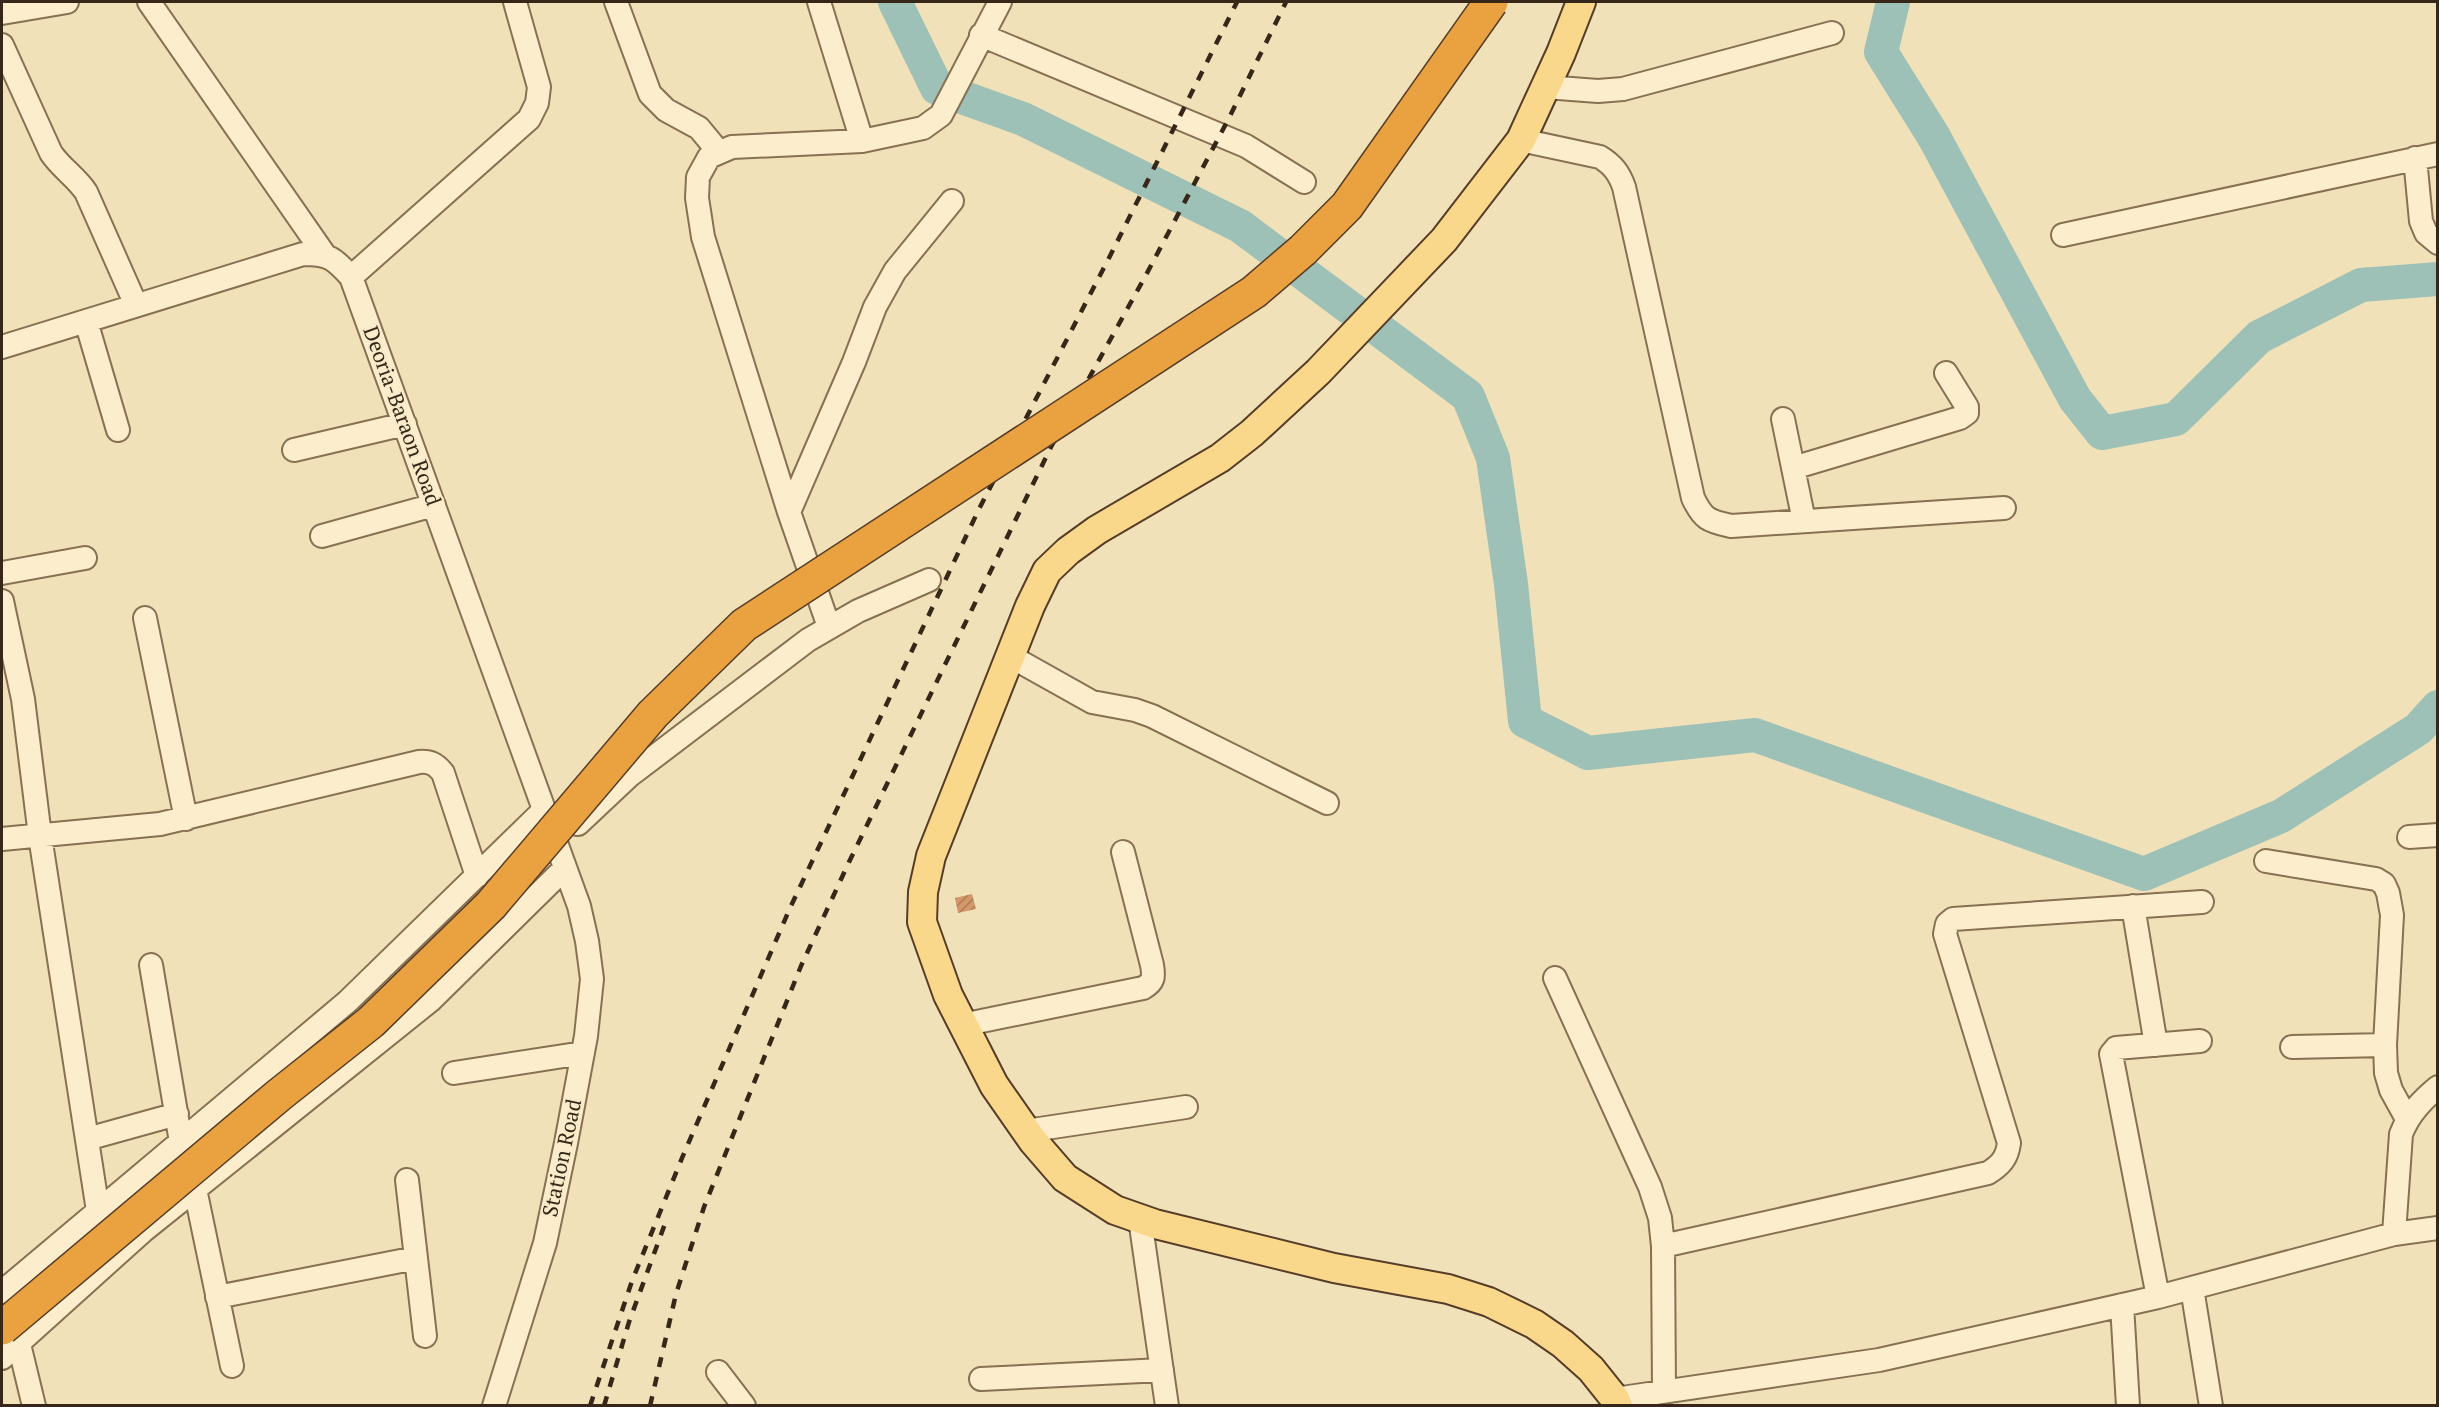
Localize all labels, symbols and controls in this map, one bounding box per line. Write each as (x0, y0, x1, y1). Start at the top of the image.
street label: Deoria-Baraon Road (357, 322, 449, 510)
street label: Station Road (535, 1096, 587, 1219)

